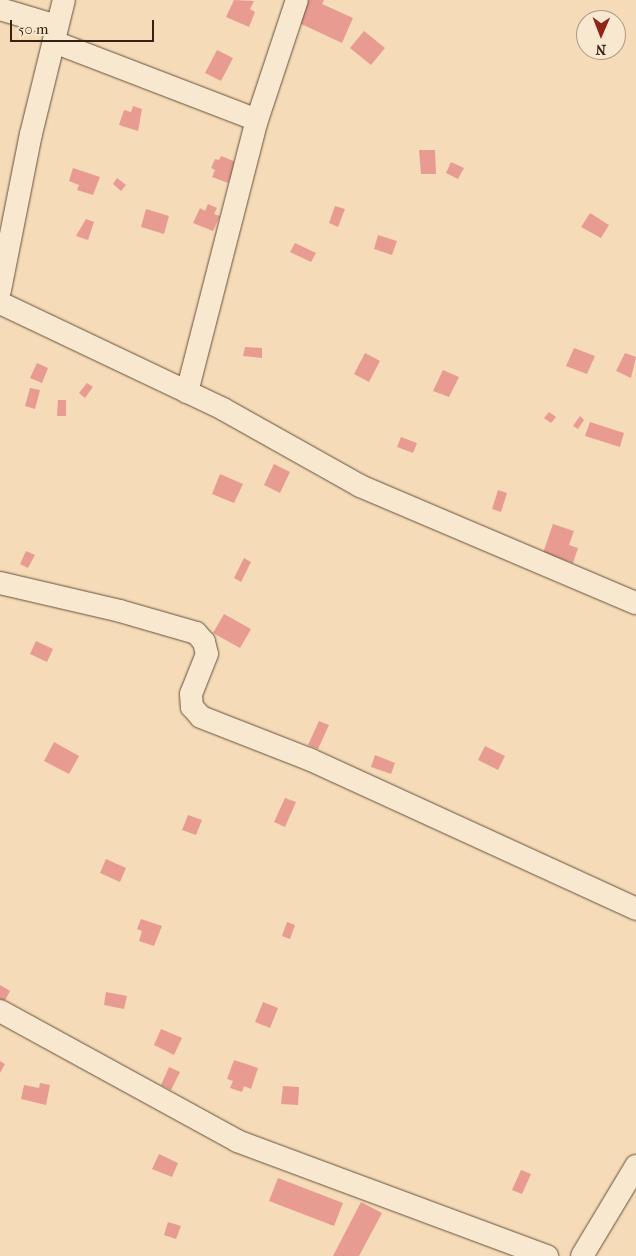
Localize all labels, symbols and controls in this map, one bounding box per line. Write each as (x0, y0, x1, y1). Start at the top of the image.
scale bar (12, 10, 156, 42)
north arrow (576, 10, 626, 60)
text: 50 m (18, 20, 48, 38)
text: N (595, 41, 606, 58)

